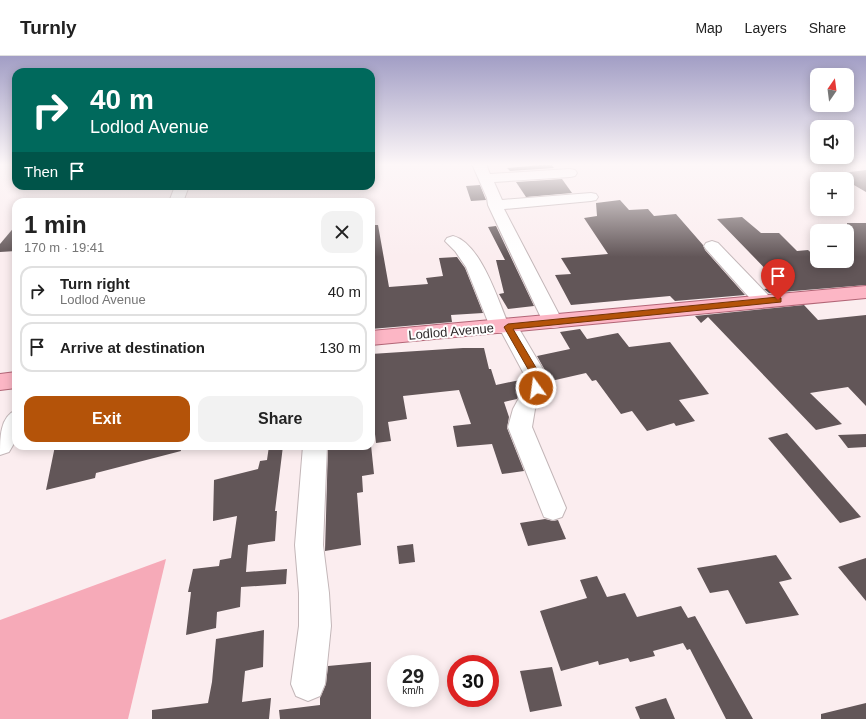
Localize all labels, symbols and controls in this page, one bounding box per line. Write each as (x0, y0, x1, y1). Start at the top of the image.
text: Turnly (20, 17, 77, 38)
text: Map (695, 20, 723, 36)
text: Layers (745, 20, 787, 36)
text: Share (809, 20, 846, 36)
north arrow (810, 68, 854, 112)
map controls (810, 68, 854, 268)
icon: right (24, 84, 76, 136)
text: 40 m (90, 84, 154, 115)
text: Lodlod Avenue (90, 117, 209, 137)
button: sound (810, 120, 854, 164)
icon: arrive (66, 160, 88, 182)
text: Then (24, 163, 58, 180)
button: + (810, 172, 854, 216)
text: 1 min (24, 211, 87, 238)
button: close (321, 211, 363, 253)
button: − (810, 224, 854, 268)
text: 170 m · 19:41 (24, 240, 104, 255)
pin (761, 259, 795, 300)
icon: arrive (767, 265, 789, 287)
text: Turn right (60, 275, 130, 292)
icon: right (26, 280, 48, 302)
text: 40 m (328, 283, 361, 300)
text: Lodlod Avenue (60, 292, 146, 307)
street label: Lodlod Avenue (408, 320, 494, 343)
icon: arrive (26, 336, 48, 358)
text: Arrive at destination (60, 339, 205, 356)
text: 130 m (319, 339, 361, 356)
position arrow (515, 367, 557, 409)
button: Exit (24, 396, 190, 442)
button: Share (198, 396, 363, 442)
speed limit sign: 30 (447, 655, 499, 707)
text: 29 (402, 665, 424, 687)
text: km/h (402, 685, 424, 696)

